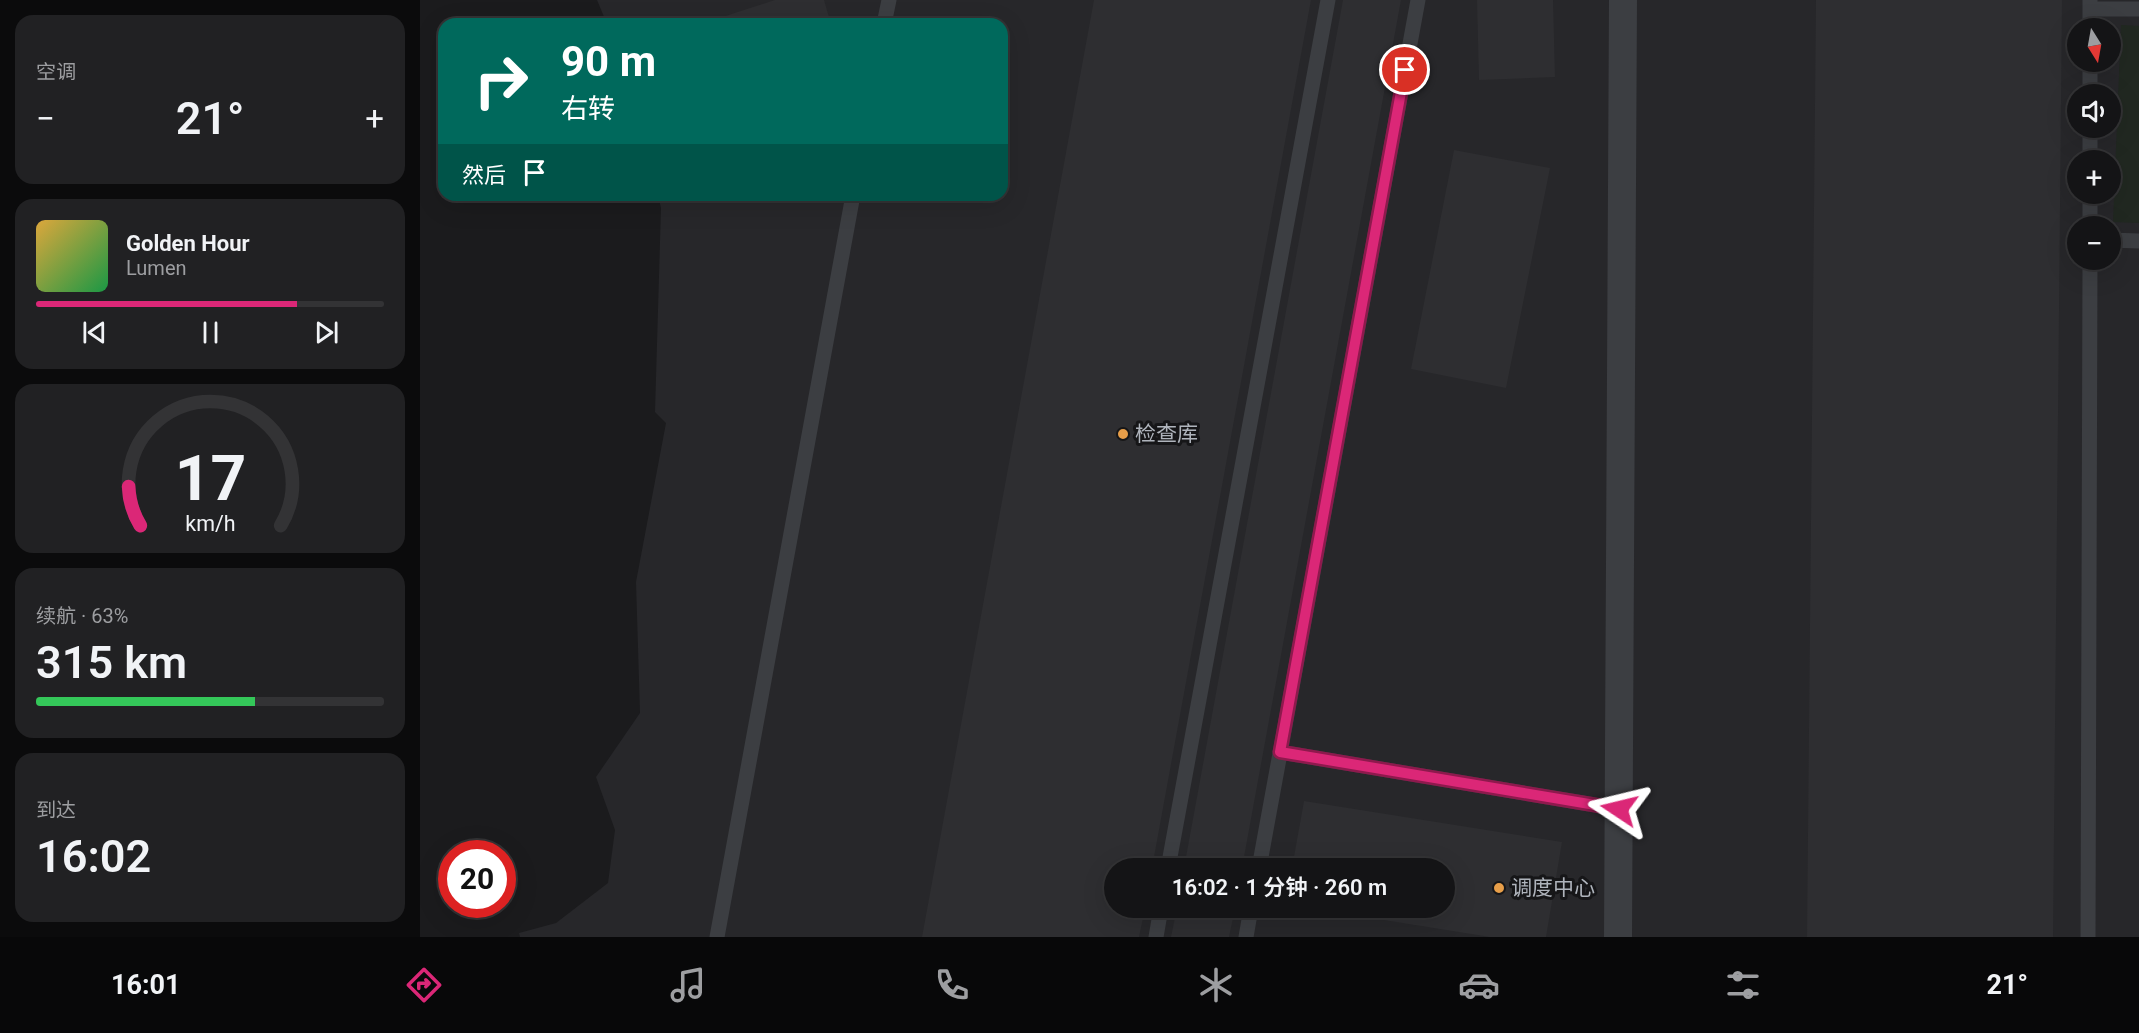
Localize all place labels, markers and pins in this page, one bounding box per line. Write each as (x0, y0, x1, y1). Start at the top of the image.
pin (1379, 44, 1430, 95)
place label: 检查库 (1135, 422, 1198, 446)
marker: 检查库 (1116, 427, 1130, 441)
place label: 调度中心 (1511, 876, 1595, 900)
marker: 调度中心 (1492, 881, 1506, 895)

